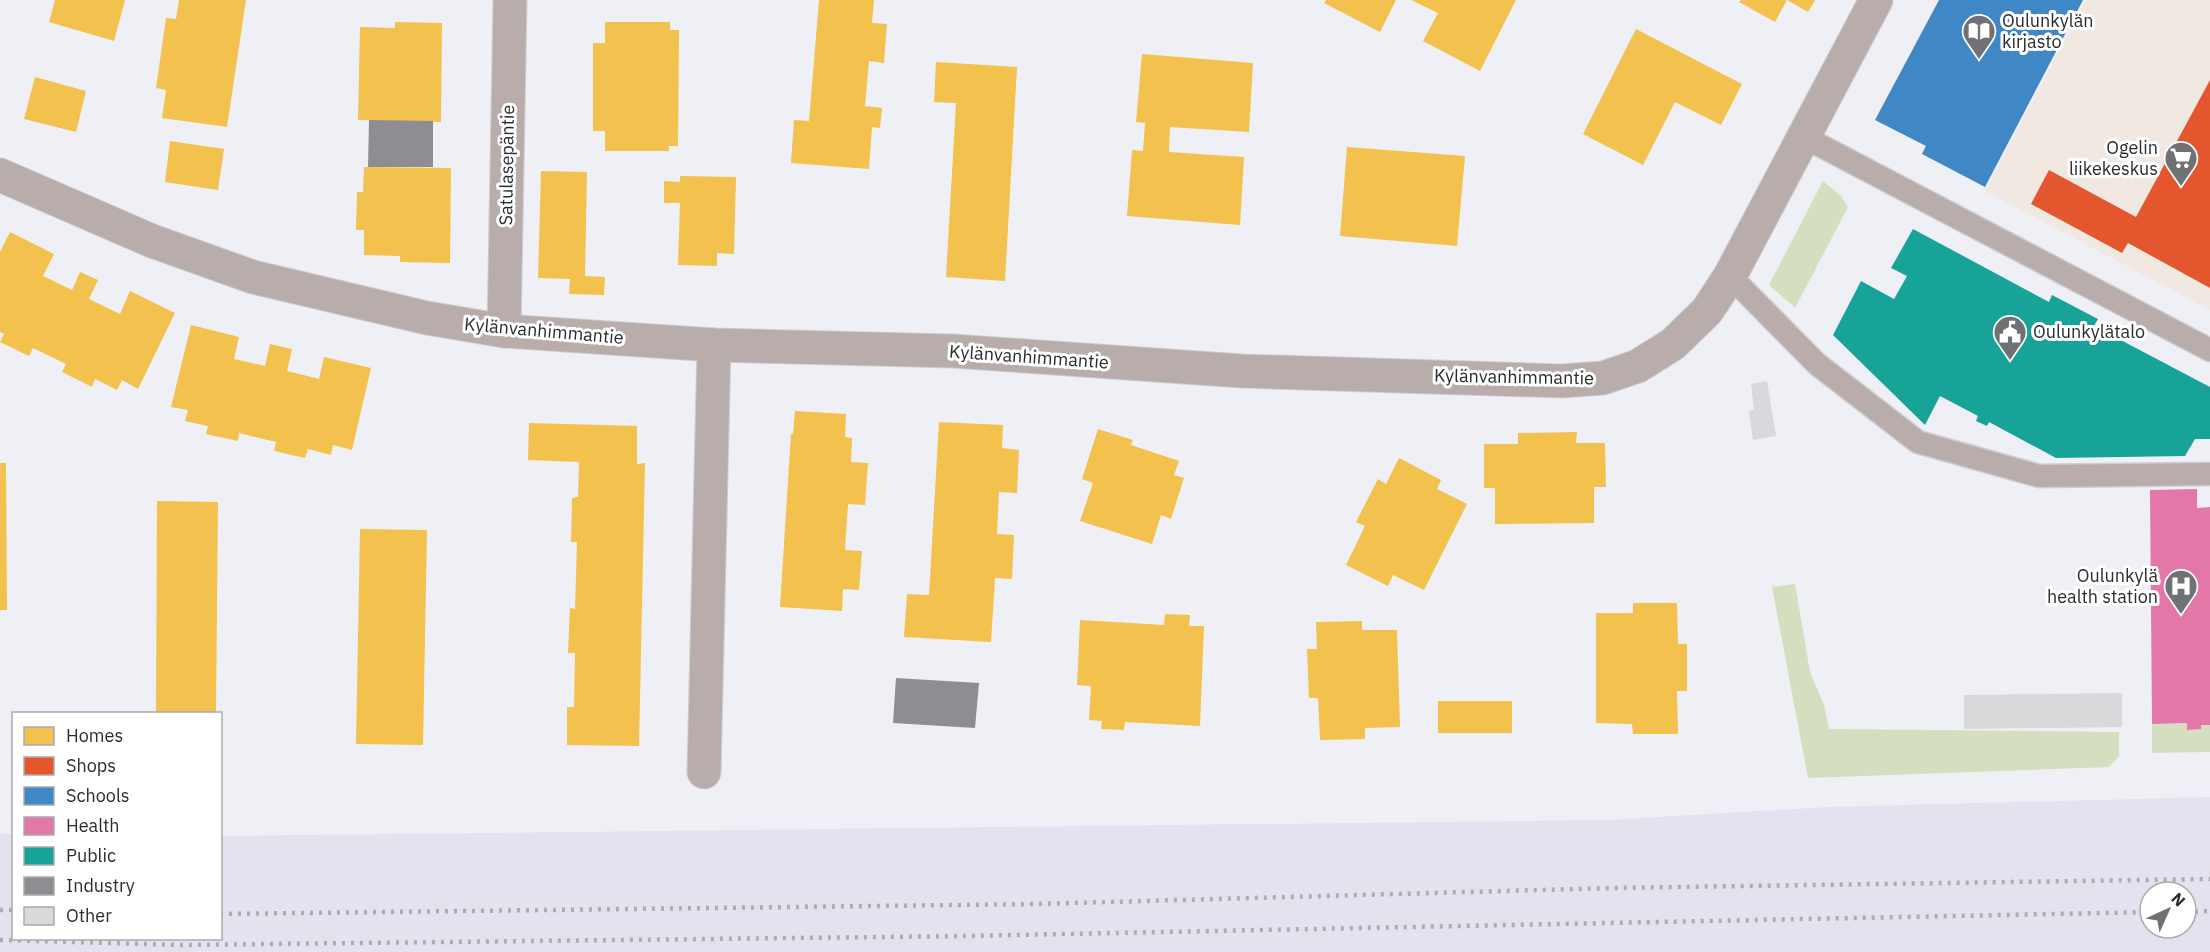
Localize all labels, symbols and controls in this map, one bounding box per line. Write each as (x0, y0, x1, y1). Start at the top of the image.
place label: Oulunkylän kirjasto (2002, 9, 2094, 53)
library icon: Oulunkylän kirjasto (1961, 13, 1997, 60)
street label: Satulasepäntie (494, 104, 519, 226)
place label: Ogelin liikekeskus (2069, 136, 2158, 180)
supermarket icon: Ogelin liikekeskus (2163, 140, 2199, 187)
street label: Kylänvanhimmantie (463, 312, 625, 349)
public building icon: Oulunkylätalo (1992, 314, 2028, 361)
place label: Oulunkylätalo (2033, 320, 2145, 343)
street label: Kylänvanhimmantie (948, 339, 1110, 374)
street label: Kylänvanhimmantie (1434, 364, 1594, 389)
place label: Oulunkylä health station (2047, 564, 2158, 608)
hospital icon: Oulunkylä health station (2163, 568, 2199, 615)
legend (12, 712, 222, 940)
text: Homes (66, 724, 123, 747)
text: Shops (66, 754, 116, 777)
text: Schools (66, 784, 130, 807)
text: Health (66, 814, 120, 837)
text: Public (66, 844, 116, 867)
text: Industry (66, 874, 135, 897)
north arrow (2138, 880, 2198, 940)
text: N (2167, 888, 2190, 911)
text: Other (66, 904, 112, 927)

